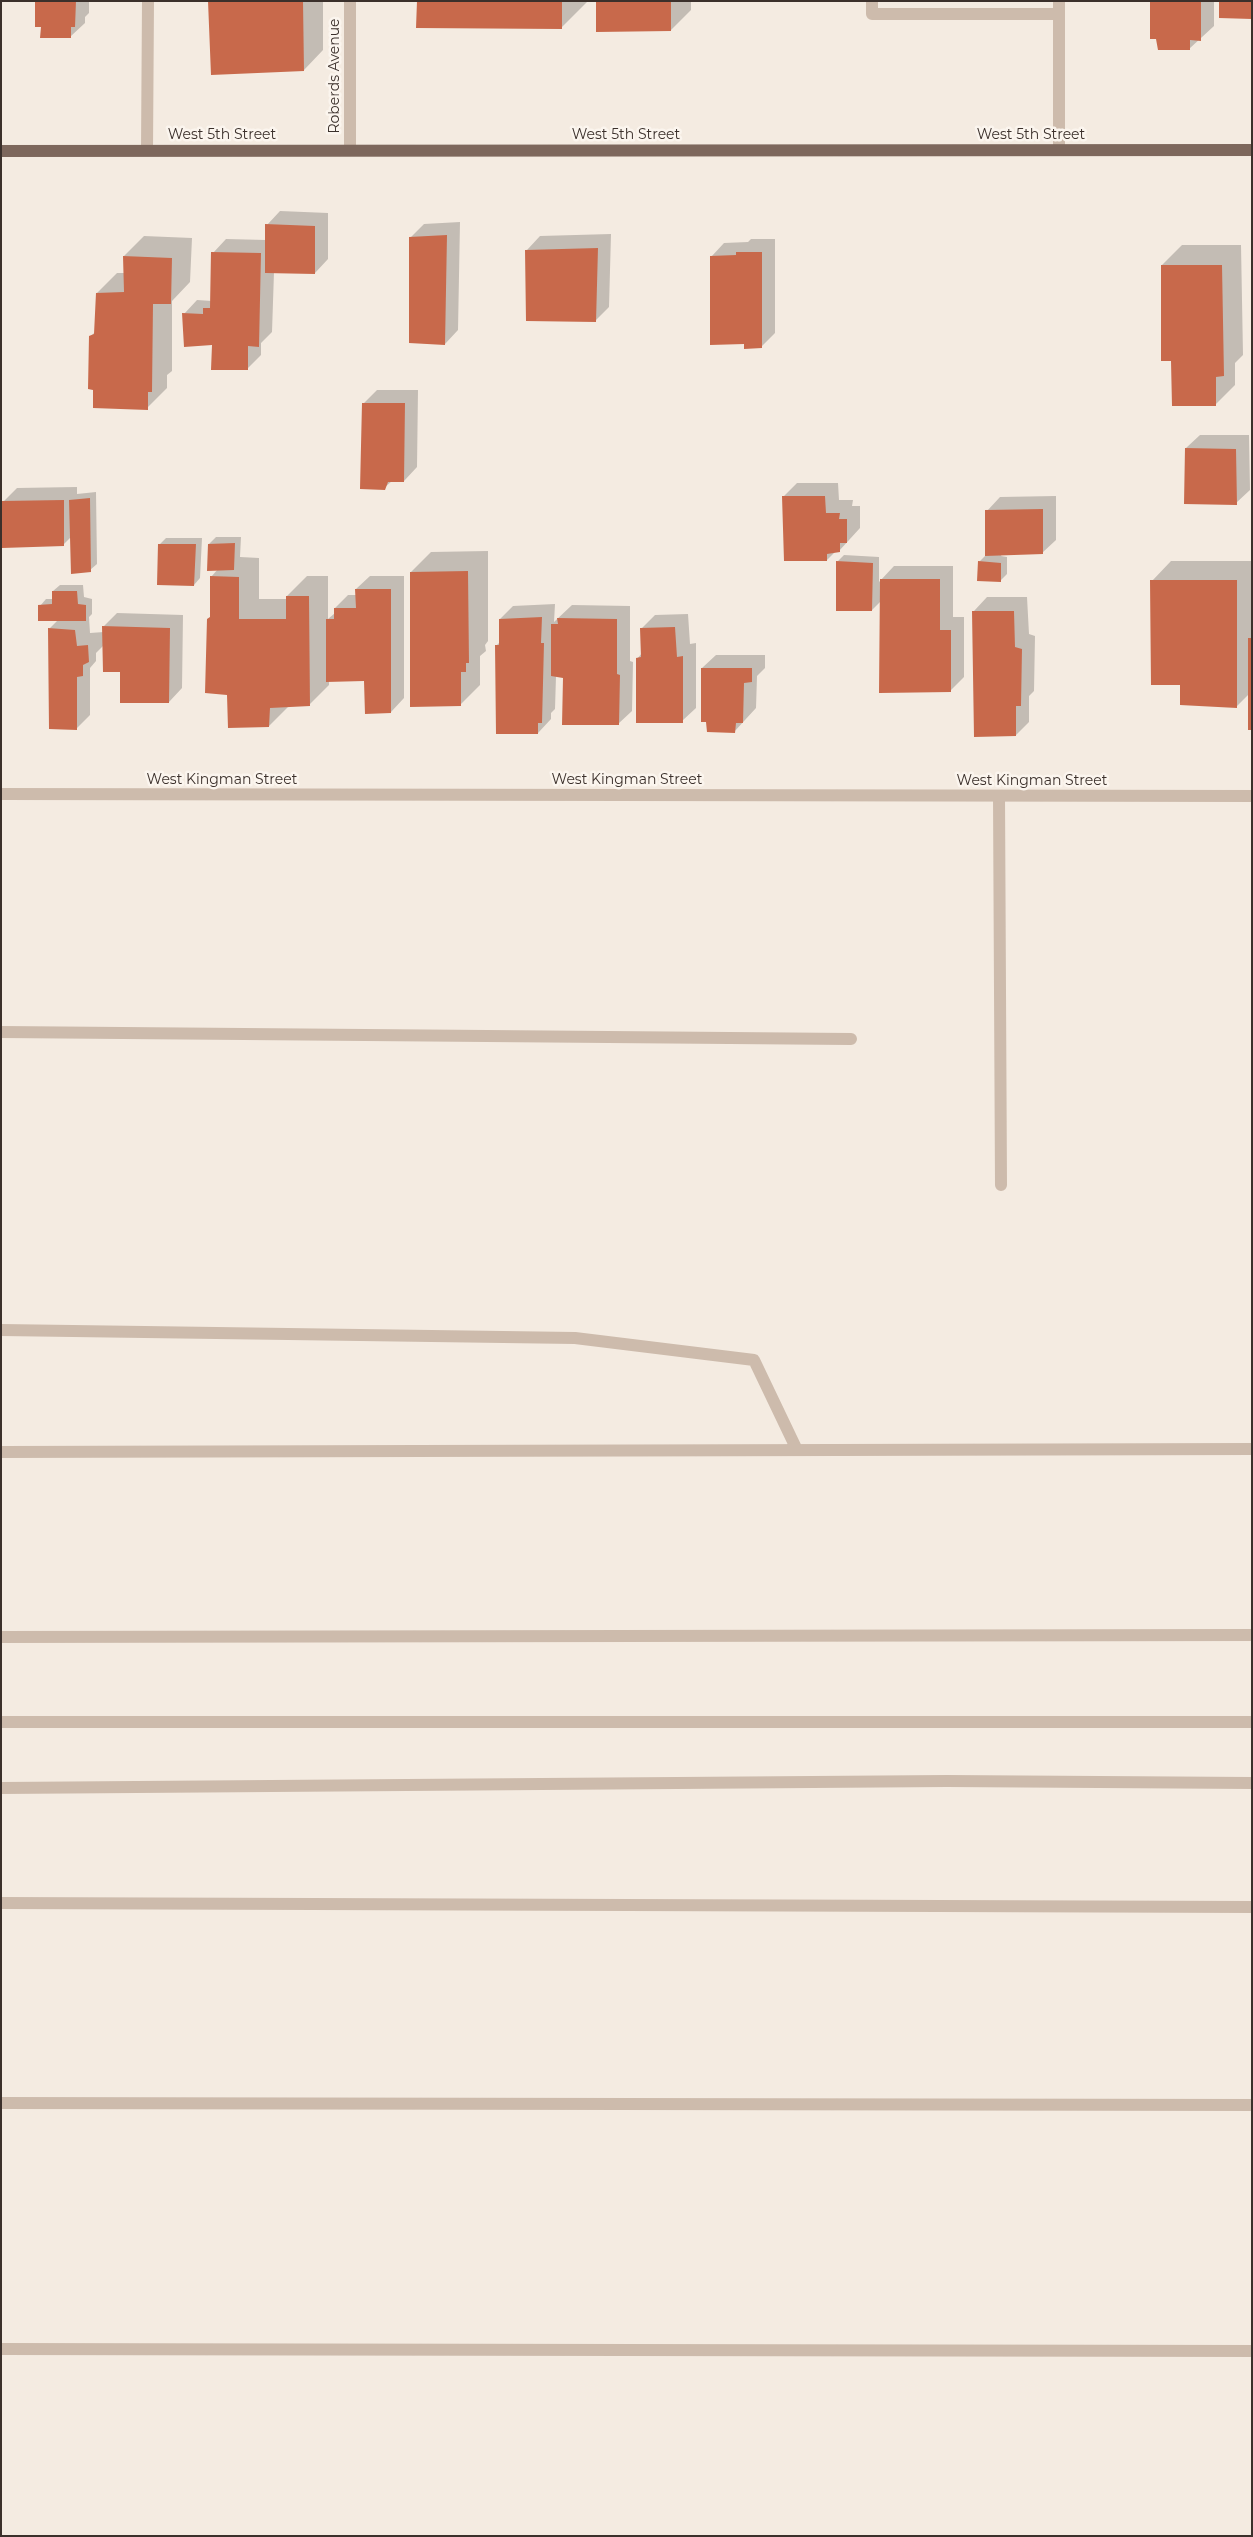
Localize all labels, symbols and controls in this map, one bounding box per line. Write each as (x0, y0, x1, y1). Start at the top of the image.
street label: Roberds Avenue (327, 18, 343, 134)
street label: West 5th Street (168, 127, 276, 143)
street label: West 5th Street (572, 127, 680, 143)
street label: West 5th Street (977, 127, 1085, 143)
street label: West Kingman Street (147, 772, 297, 788)
street label: West Kingman Street (552, 772, 702, 788)
street label: West Kingman Street (957, 773, 1107, 789)

